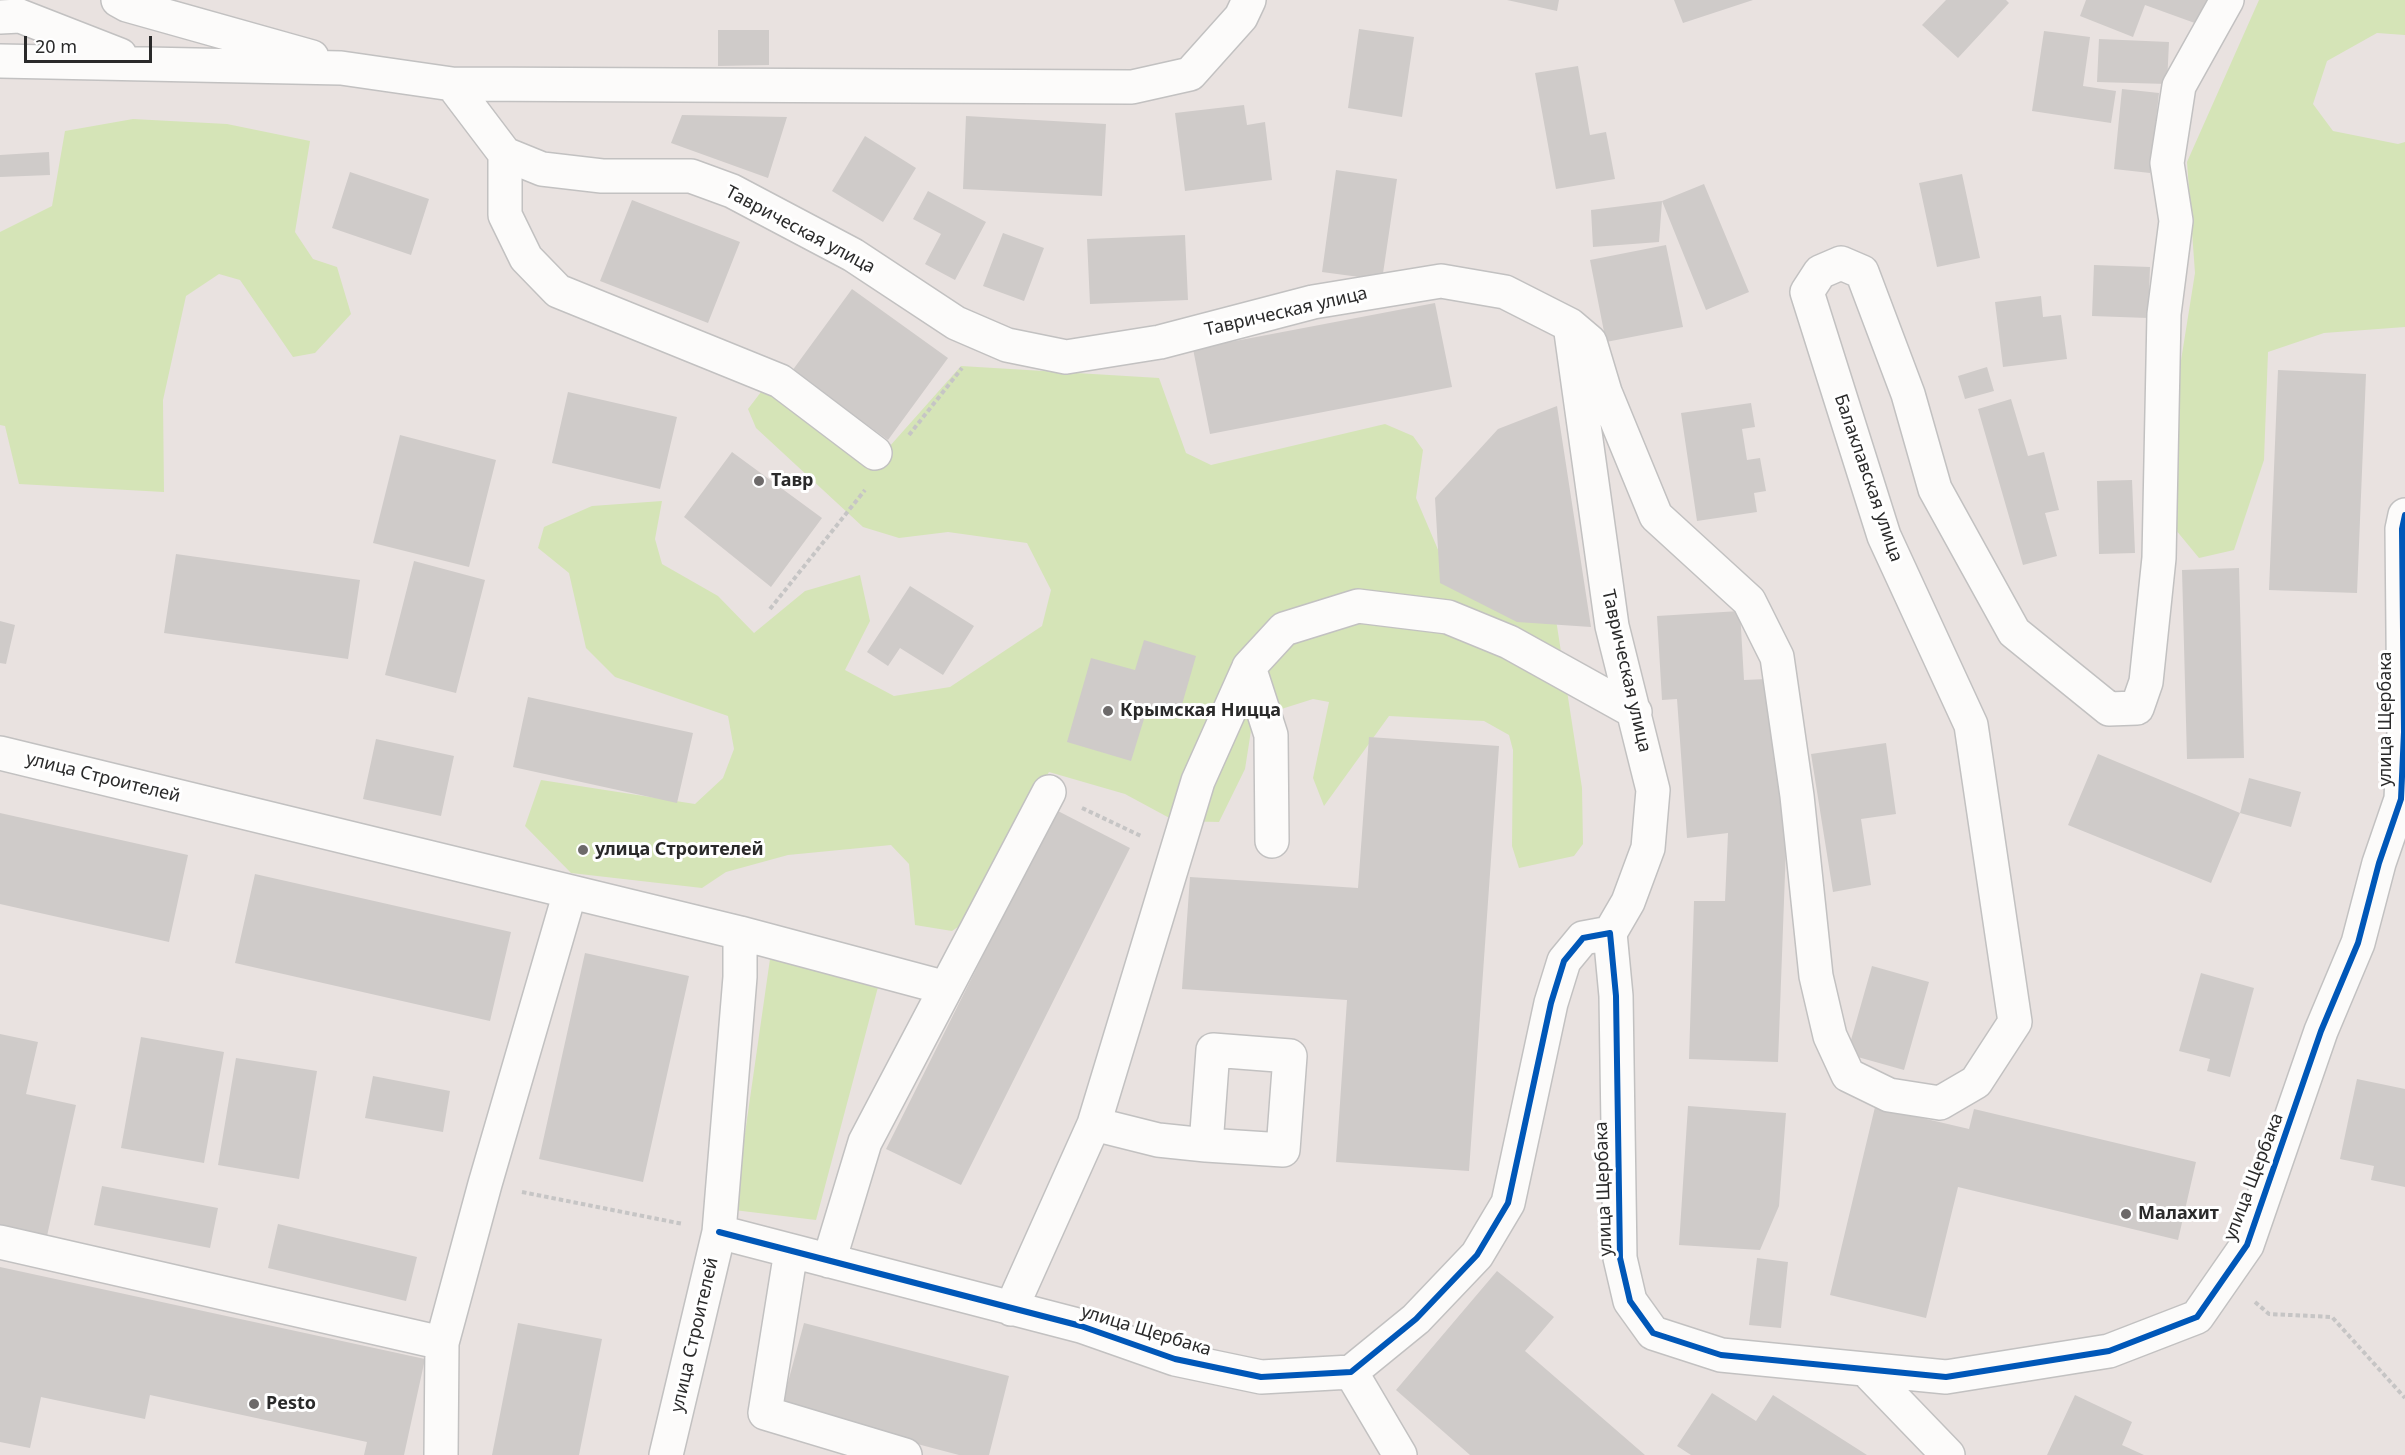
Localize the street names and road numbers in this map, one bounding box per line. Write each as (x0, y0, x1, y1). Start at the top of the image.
street label: Таврическая улица (722, 181, 878, 279)
street label: Таврическая улица (1203, 283, 1369, 341)
street label: Балаклавская улица (1829, 391, 1907, 565)
street label: Таврическая улица (1597, 588, 1655, 754)
street label: улица Щербака (2375, 652, 2397, 786)
street label: улица Строителей (24, 748, 182, 808)
street label: улица Щербака (2220, 1110, 2288, 1244)
street label: улица Щербака (1591, 1121, 1617, 1257)
street label: улица Строителей (667, 1256, 723, 1414)
street label: улица Щербака (1078, 1301, 1214, 1361)

